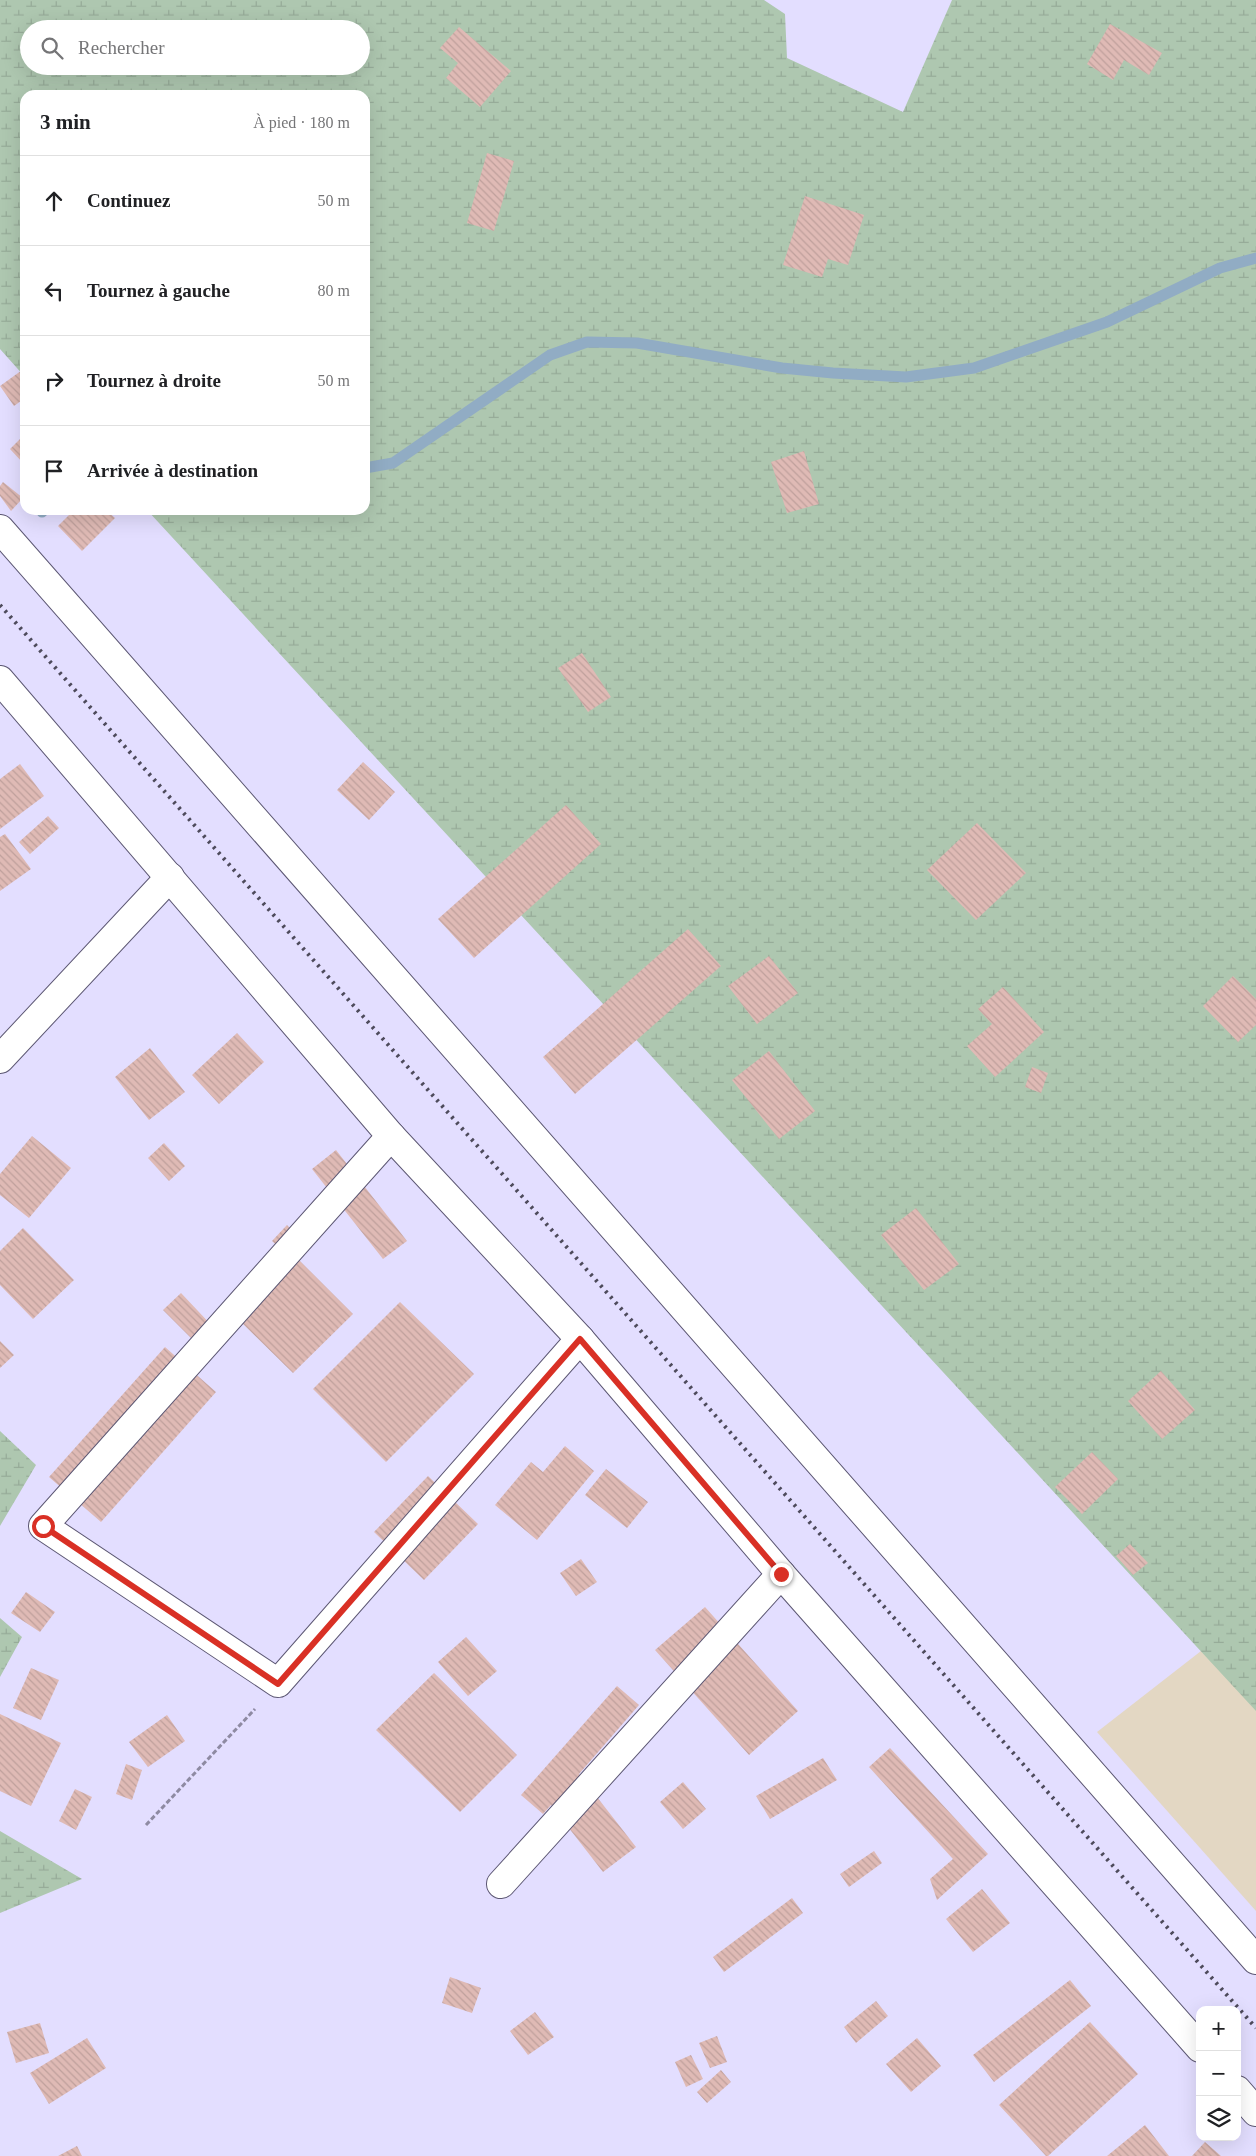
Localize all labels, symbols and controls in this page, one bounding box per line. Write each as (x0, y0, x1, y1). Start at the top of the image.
search box (20, 20, 370, 75)
icon: search (38, 34, 66, 62)
text: Rechercher (78, 37, 165, 58)
text: 3 min (40, 110, 91, 134)
text: À pied · 180 m (253, 114, 350, 131)
icon: ahead (40, 187, 68, 215)
text: Continuez (87, 190, 170, 211)
text: 50 m (318, 192, 350, 209)
icon: left (40, 277, 68, 305)
text: Tournez à gauche (87, 280, 230, 301)
text: 80 m (318, 282, 350, 299)
icon: right (40, 367, 68, 395)
text: Tournez à droite (87, 370, 221, 391)
text: 50 m (318, 372, 350, 389)
icon: arrive (40, 457, 68, 485)
text: Arrivée à destination (87, 460, 258, 481)
route start (32, 1515, 55, 1538)
route end (770, 1563, 793, 1586)
map controls (1196, 2006, 1241, 2141)
button: + (1196, 2006, 1241, 2051)
button: − (1196, 2051, 1241, 2096)
button: layers (1196, 2096, 1241, 2141)

